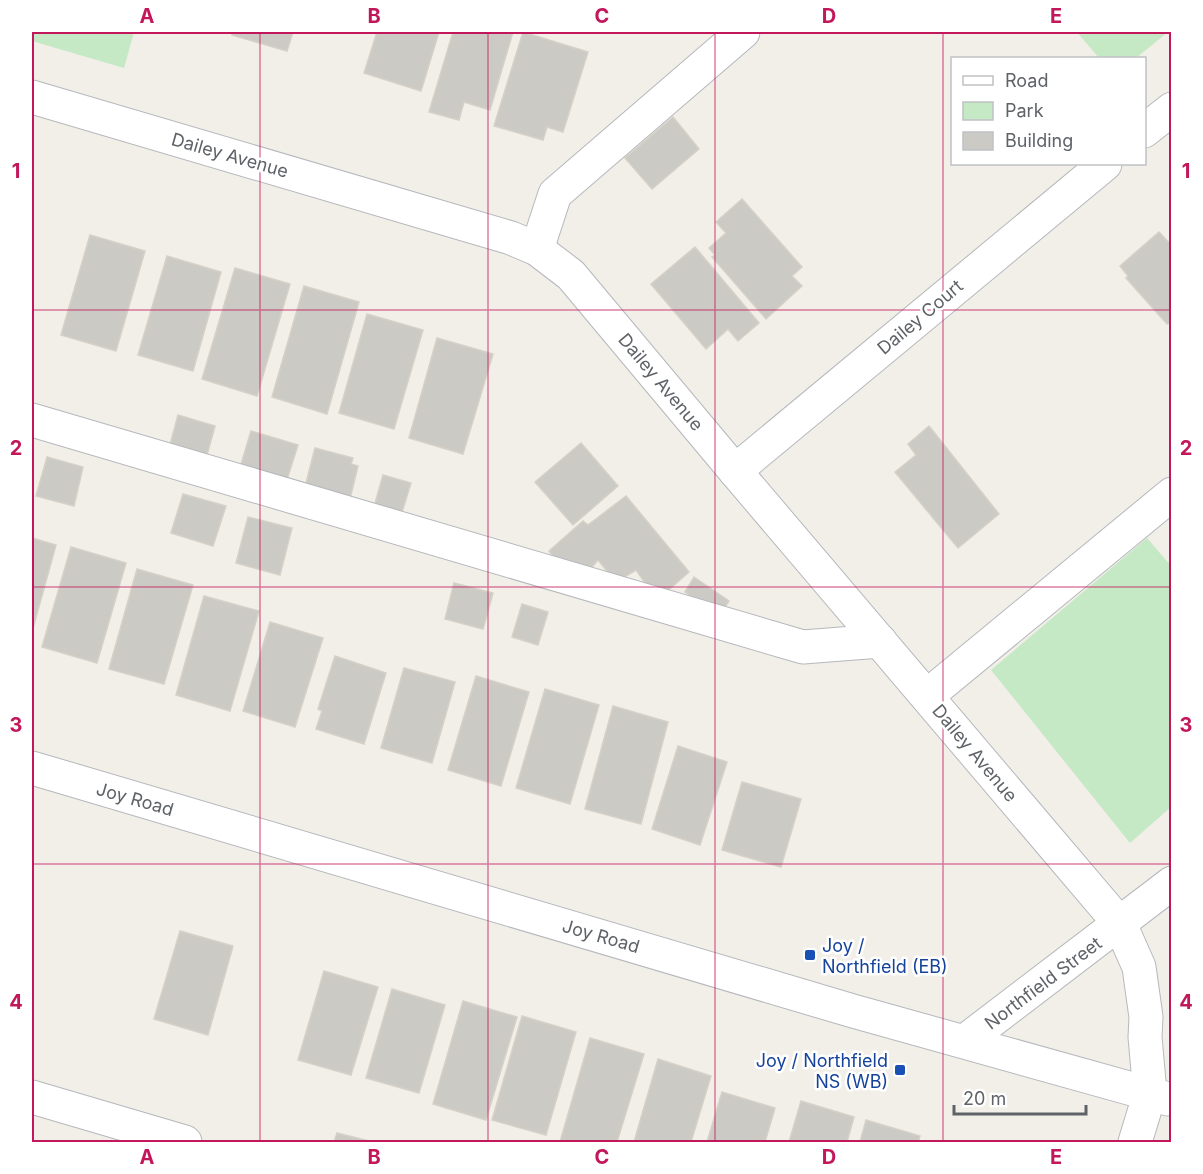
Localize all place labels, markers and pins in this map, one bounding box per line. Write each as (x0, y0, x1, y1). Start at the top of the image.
place label: Joy / Northfield (EB) (822, 935, 948, 977)
marker: Joy / Northfield (EB) (803, 948, 817, 962)
place label: Joy / Northfield NS (WB) (756, 1050, 888, 1092)
marker: Joy / Northfield NS (WB) (893, 1063, 907, 1077)

